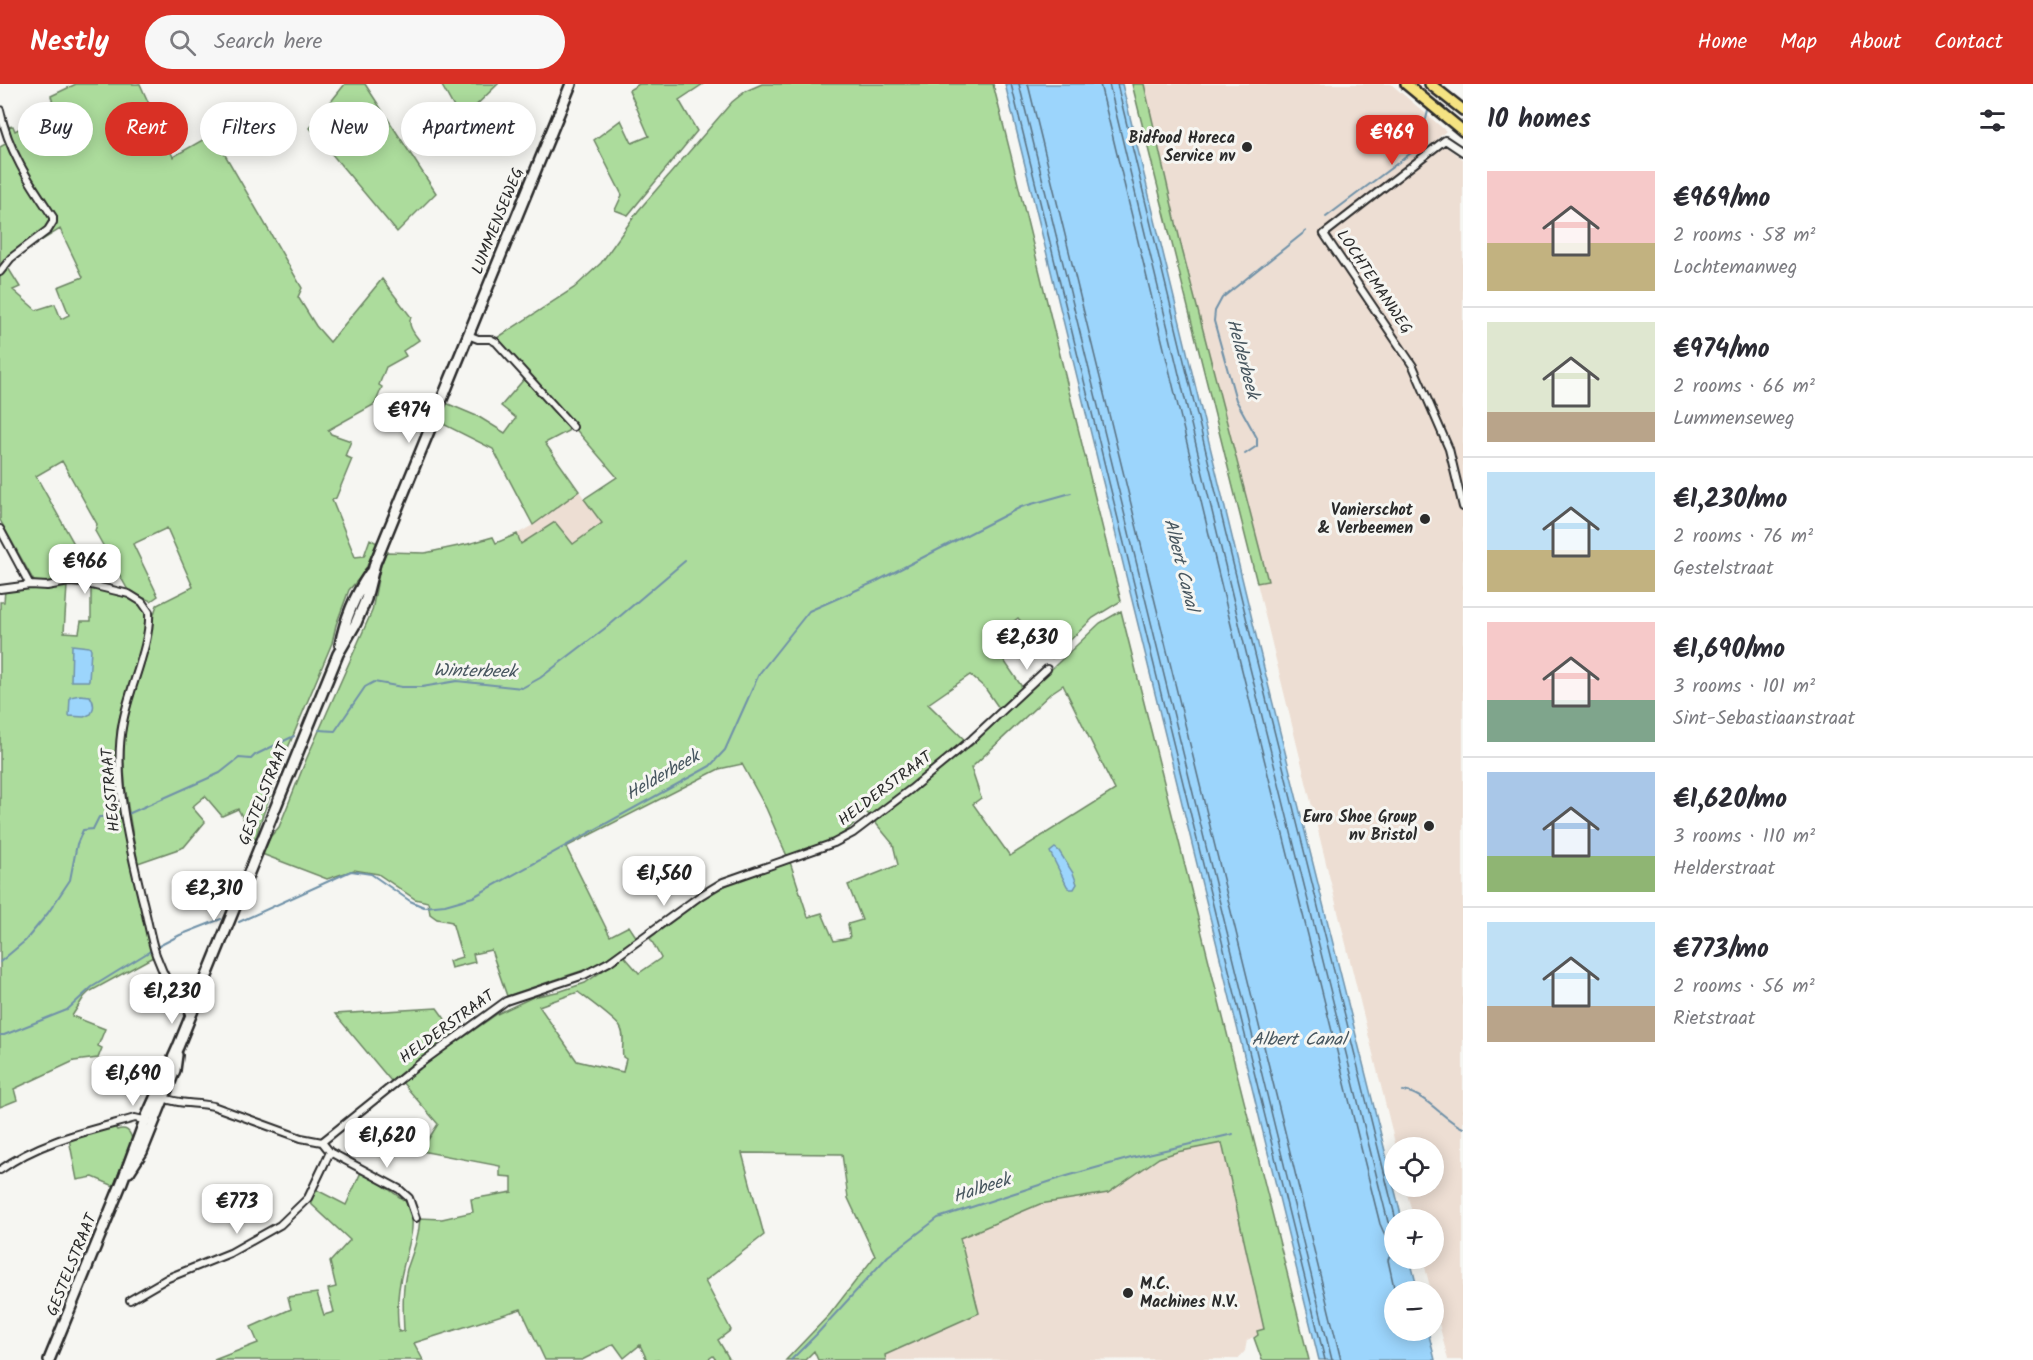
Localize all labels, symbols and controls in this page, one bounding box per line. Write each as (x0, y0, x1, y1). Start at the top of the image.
search box (145, 15, 565, 69)
text: Nestly (30, 20, 109, 65)
text: Search here (214, 25, 323, 60)
icon: search (166, 26, 199, 59)
text: Home (1698, 26, 1747, 59)
text: Map (1780, 26, 1817, 59)
text: About (1850, 26, 1901, 59)
text: Contact (1934, 26, 2003, 59)
text: 10 homes (1487, 99, 1591, 141)
chip: Buy (18, 102, 93, 156)
chip: Rent (105, 102, 188, 156)
chip: Filters (200, 102, 297, 156)
chip: New (309, 102, 389, 156)
chip: Apartment (401, 102, 536, 156)
icon: filters (1976, 104, 2009, 137)
pin: €969 (1356, 115, 1428, 166)
text: €969 (1370, 118, 1414, 150)
place label: Bidfood Horeca Service nv (1129, 126, 1236, 169)
marker: Bidfood Horeca Service nv (1240, 140, 1254, 154)
street label: LUMMENSEWEG (465, 164, 531, 278)
text: €969/mo (1673, 178, 1770, 220)
icon: home (1535, 195, 1607, 267)
text: 2 rooms · 58 m² (1673, 220, 1815, 252)
street label: LOCHTEMANWEG (1330, 225, 1418, 339)
text: Lochtemanweg (1673, 252, 1797, 284)
water label: Helderbeek (1217, 316, 1267, 405)
text: €974/mo (1673, 329, 1770, 371)
icon: home (1535, 346, 1607, 418)
text: 2 rooms · 66 m² (1673, 371, 1815, 403)
pin: €974 (373, 393, 445, 444)
text: €974 (387, 396, 431, 428)
text: Lummenseweg (1673, 403, 1795, 435)
text: €1,230/mo (1673, 479, 1787, 521)
icon: home (1535, 496, 1607, 568)
place label: Vanierschot & Verbeemen (1318, 498, 1414, 541)
marker: Vanierschot & Verbeemen (1418, 512, 1432, 526)
water label: Albert Canal (1154, 516, 1206, 618)
text: 2 rooms · 76 m² (1673, 521, 1813, 553)
pin: €966 (49, 544, 121, 595)
text: €966 (63, 547, 107, 579)
text: Gestelstraat (1673, 553, 1774, 585)
pin: €2,630 (978, 620, 1076, 671)
text: €2,630 (996, 623, 1058, 655)
text: €1,690/mo (1673, 629, 1785, 671)
icon: home (1535, 646, 1607, 718)
water label: Winterbeek (433, 657, 519, 687)
text: 3 rooms · 101 m² (1673, 671, 1815, 703)
text: Sint-Sebastiaanstraat (1673, 703, 1855, 735)
street label: GESTELSTRAAT (232, 738, 296, 849)
water label: Helderbeek (620, 742, 708, 809)
street label: HELDERSTRAAT (833, 744, 938, 833)
street label: HEGSTRAAT (95, 746, 127, 833)
text: €1,620/mo (1673, 779, 1787, 821)
icon: home (1535, 796, 1607, 868)
place label: Euro Shoe Group nv Bristol (1303, 805, 1418, 848)
marker: Euro Shoe Group nv Bristol (1422, 819, 1436, 833)
text: 3 rooms · 110 m² (1673, 821, 1815, 853)
text: Helderstraat (1673, 853, 1775, 885)
pin: €1,560 (615, 856, 713, 907)
text: €1,560 (636, 859, 692, 891)
pin: €2,310 (165, 871, 263, 922)
text: €2,310 (186, 874, 242, 906)
text: €773/mo (1673, 929, 1769, 971)
icon: home (1535, 946, 1607, 1018)
text: 2 rooms · 56 m² (1673, 971, 1815, 1003)
pin: €1,230 (123, 974, 221, 1025)
text: €1,230 (144, 977, 200, 1009)
street label: HELDERSTRAAT (394, 983, 501, 1070)
text: Rietstraat (1673, 1003, 1756, 1035)
water label: Albert Canal (1252, 1026, 1350, 1055)
pin: €1,690 (84, 1056, 182, 1107)
text: €1,690 (105, 1059, 161, 1091)
pin: €1,620 (338, 1118, 436, 1169)
text: €1,620 (359, 1121, 415, 1153)
map controls (1384, 1137, 1444, 1341)
button: locate (1384, 1137, 1444, 1197)
water label: Halbeek (949, 1165, 1017, 1212)
pin: €773 (201, 1184, 273, 1235)
text: €773 (216, 1187, 258, 1219)
street label: GESTELSTRAAT (40, 1209, 104, 1320)
button: + (1384, 1209, 1444, 1269)
place label: M.C. Machines N.V. (1140, 1272, 1238, 1315)
button: − (1384, 1281, 1444, 1341)
marker: M.C. Machines N.V. (1121, 1286, 1135, 1300)

